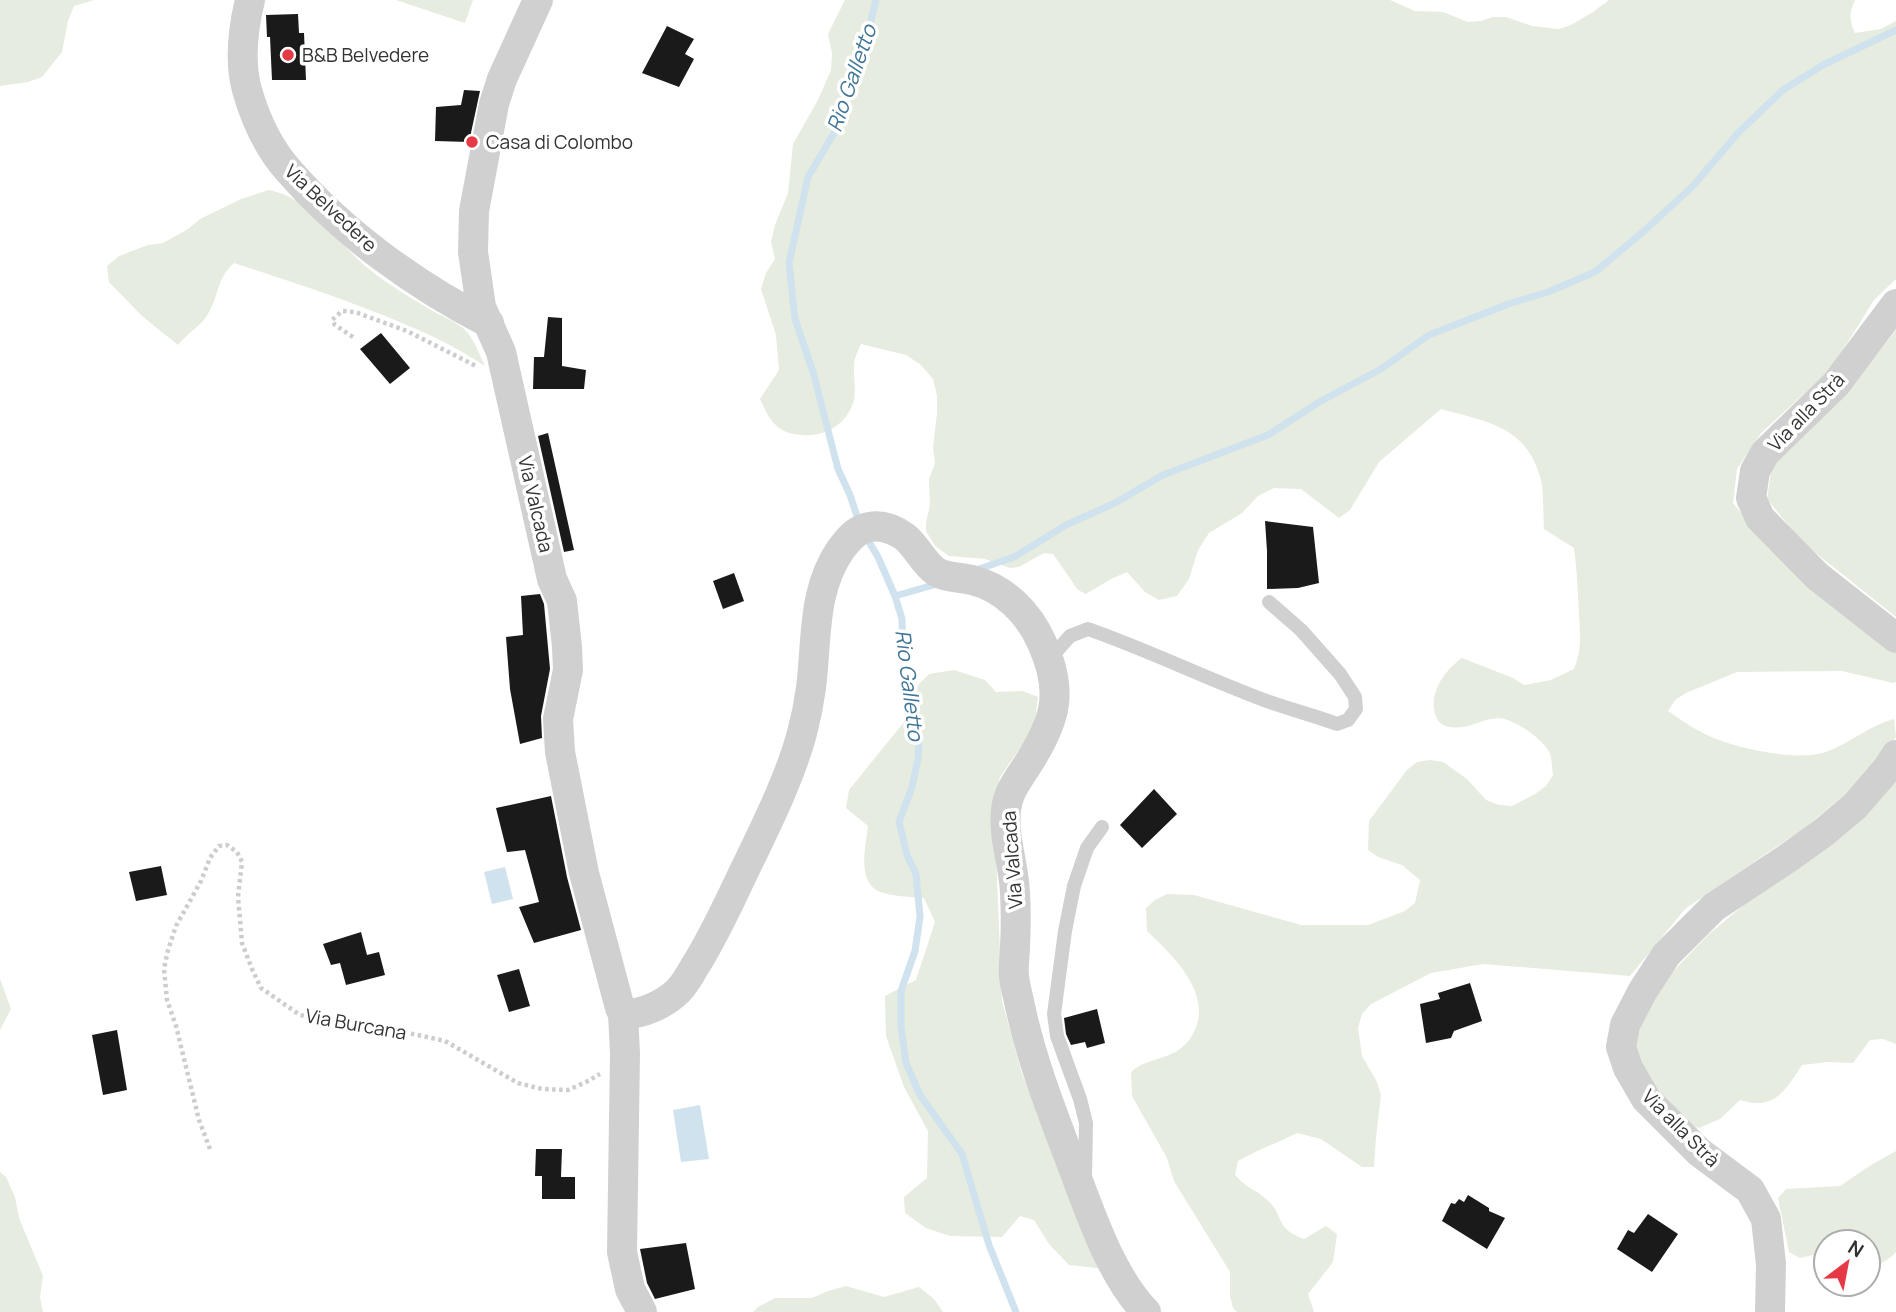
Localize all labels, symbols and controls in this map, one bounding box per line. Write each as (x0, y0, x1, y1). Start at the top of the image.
water label: Rio Galletto (820, 19, 883, 135)
place label: B&B Belvedere (302, 42, 429, 68)
marker: B&B Belvedere (280, 47, 296, 63)
place label: Casa di Colombo (486, 129, 633, 155)
marker: Casa di Colombo (464, 134, 480, 150)
street label: Via Belvedere (279, 158, 383, 258)
street label: Via alla Strà (1762, 367, 1850, 457)
street label: Via Valcada (512, 453, 560, 555)
water label: Rio Galletto (889, 628, 931, 744)
street label: Via Valcada (996, 810, 1028, 910)
street label: Via Burcana (303, 1002, 409, 1046)
street label: Via alla Strà (1636, 1083, 1726, 1173)
north arrow (1812, 1228, 1882, 1298)
text: N (1843, 1234, 1869, 1263)

